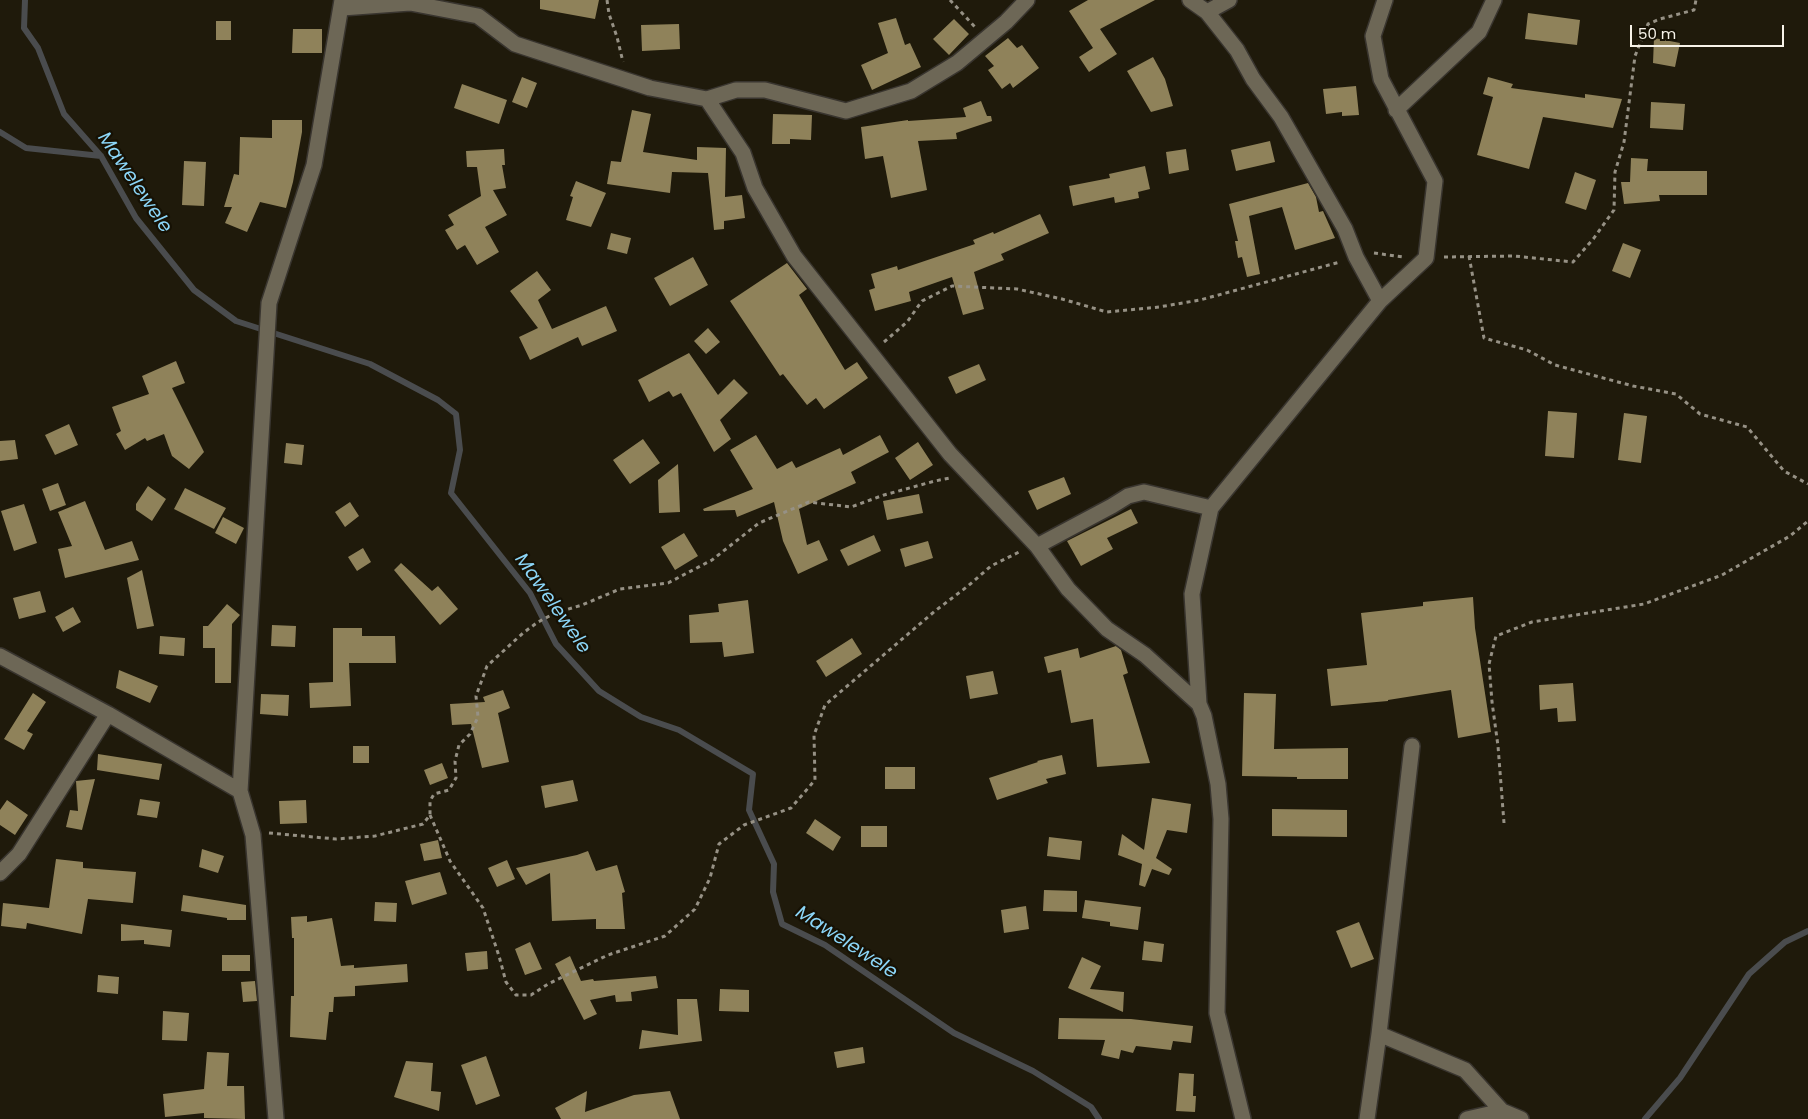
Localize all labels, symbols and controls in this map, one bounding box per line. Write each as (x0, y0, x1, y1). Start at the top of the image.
scale bar (1633, 15, 1787, 47)
text: 50 m (1638, 23, 1676, 44)
water label: Mawelewele (92, 128, 176, 238)
water label: Mawelewele (509, 550, 595, 658)
water label: Mawelewele (791, 902, 901, 984)

